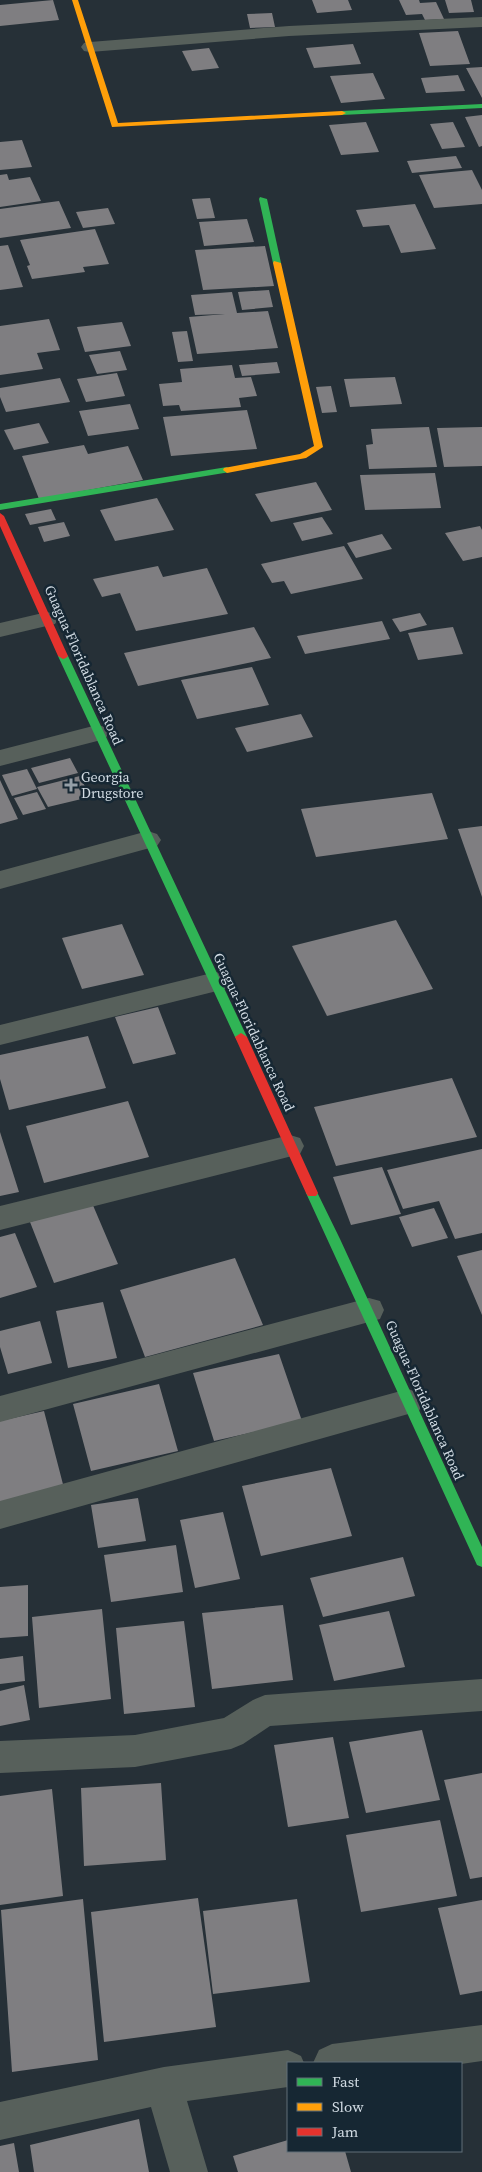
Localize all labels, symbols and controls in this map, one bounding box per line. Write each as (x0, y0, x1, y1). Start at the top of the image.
street label: Guagua-Floridablanca Road (40, 582, 128, 748)
place label: Georgia Drugstore (81, 767, 143, 803)
marker: Georgia Drugstore (65, 779, 77, 791)
street label: Guagua-Floridablanca Road (208, 949, 300, 1115)
street label: Guagua-Floridablanca Road (381, 1317, 469, 1483)
legend (287, 2062, 462, 2152)
text: Fast (332, 2071, 359, 2092)
text: Slow (332, 2096, 364, 2117)
text: Jam (331, 2121, 359, 2142)

